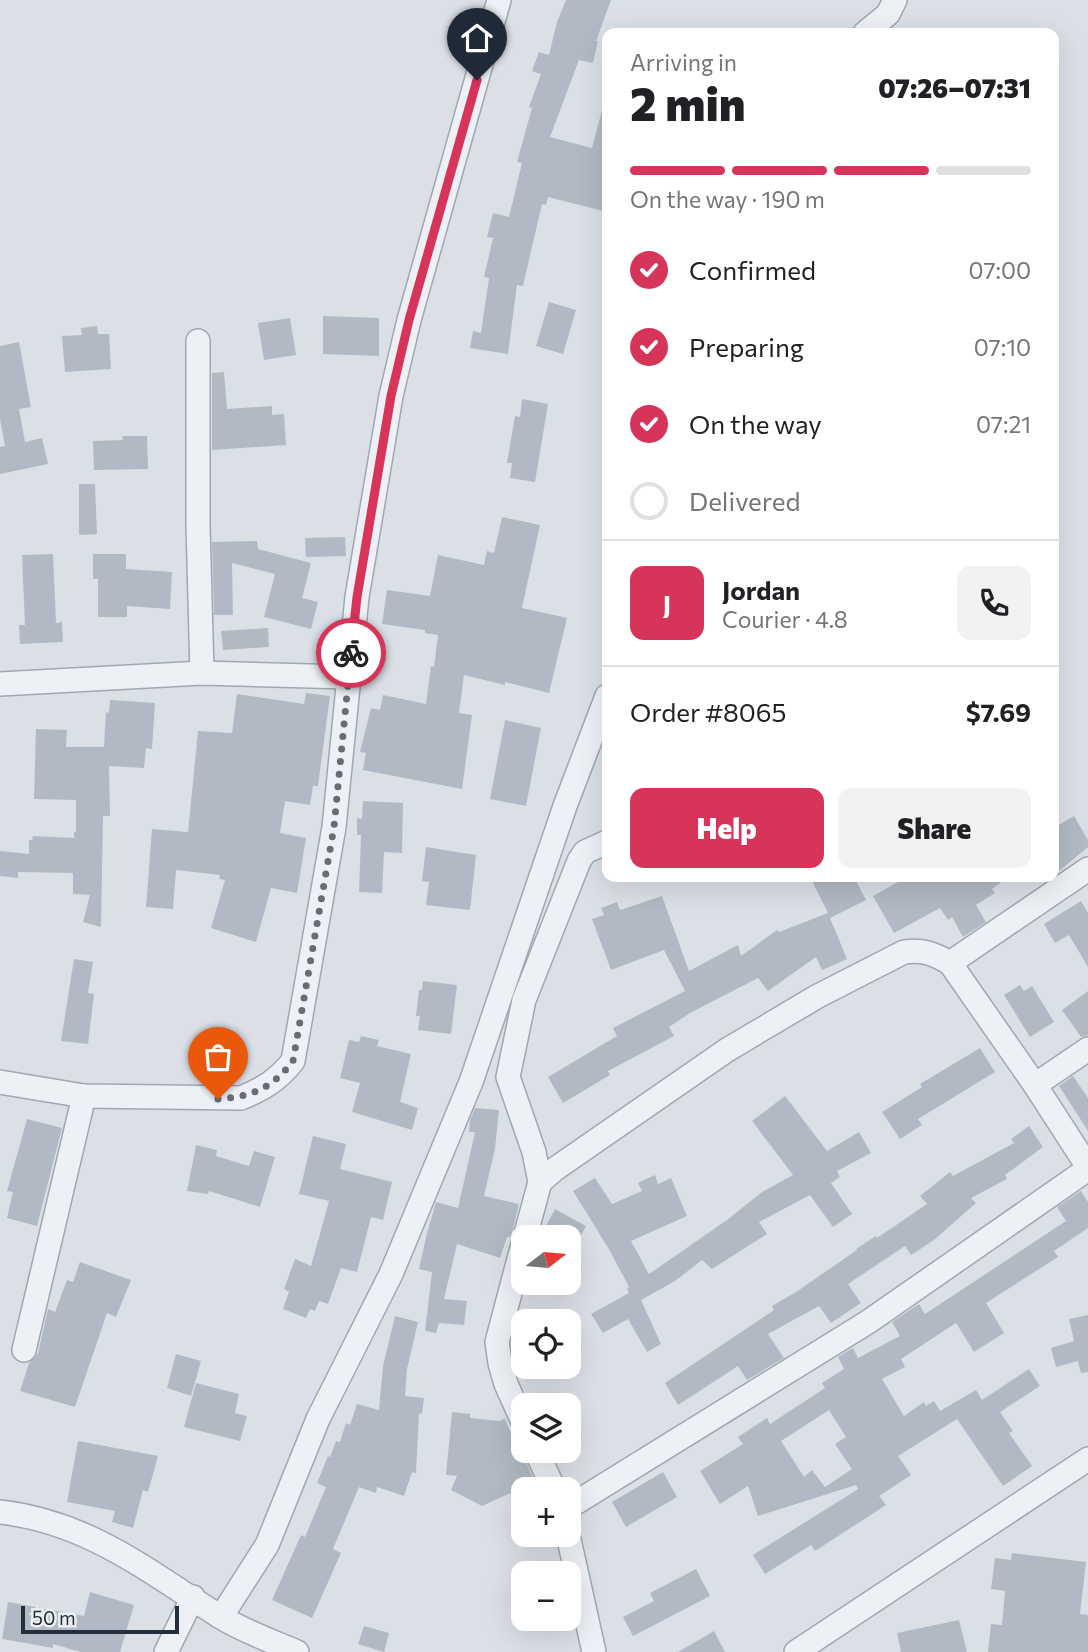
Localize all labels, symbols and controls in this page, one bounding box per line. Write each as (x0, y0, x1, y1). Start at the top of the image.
pin (447, 8, 507, 80)
icon: home (458, 19, 496, 57)
text: Arriving in (630, 48, 737, 76)
text: 07:26–07:31 (878, 72, 1031, 103)
text: 2 min (630, 74, 746, 130)
text: On the way · 190 m (630, 185, 825, 213)
icon: check (630, 251, 668, 289)
text: Confirmed (689, 254, 816, 285)
text: 07:00 (969, 256, 1031, 284)
icon: check (630, 328, 668, 366)
text: Preparing (689, 331, 804, 362)
text: 07:10 (974, 333, 1031, 361)
icon: check (630, 405, 668, 443)
text: On the way (689, 408, 822, 439)
text: 07:21 (976, 410, 1031, 438)
text: Delivered (689, 485, 800, 516)
button: phone (957, 566, 1031, 640)
text: Jordan (722, 574, 800, 605)
text: J (663, 588, 671, 619)
text: Courier · 4.8 (722, 605, 848, 633)
courier (316, 618, 386, 688)
icon: bike (332, 634, 370, 672)
text: Order #8065 (630, 696, 787, 727)
text: $7.69 (966, 696, 1031, 727)
button: Help (630, 788, 824, 868)
button: Share (838, 788, 1031, 868)
pin (188, 1027, 248, 1099)
icon: bag (199, 1038, 237, 1076)
north arrow (511, 1225, 581, 1295)
map controls (511, 1225, 581, 1631)
button: locate (511, 1309, 581, 1379)
button: layers (511, 1393, 581, 1463)
button: + (511, 1477, 581, 1547)
button: − (511, 1561, 581, 1631)
scale bar (21, 1603, 178, 1635)
text: 50 m (32, 1606, 76, 1629)

